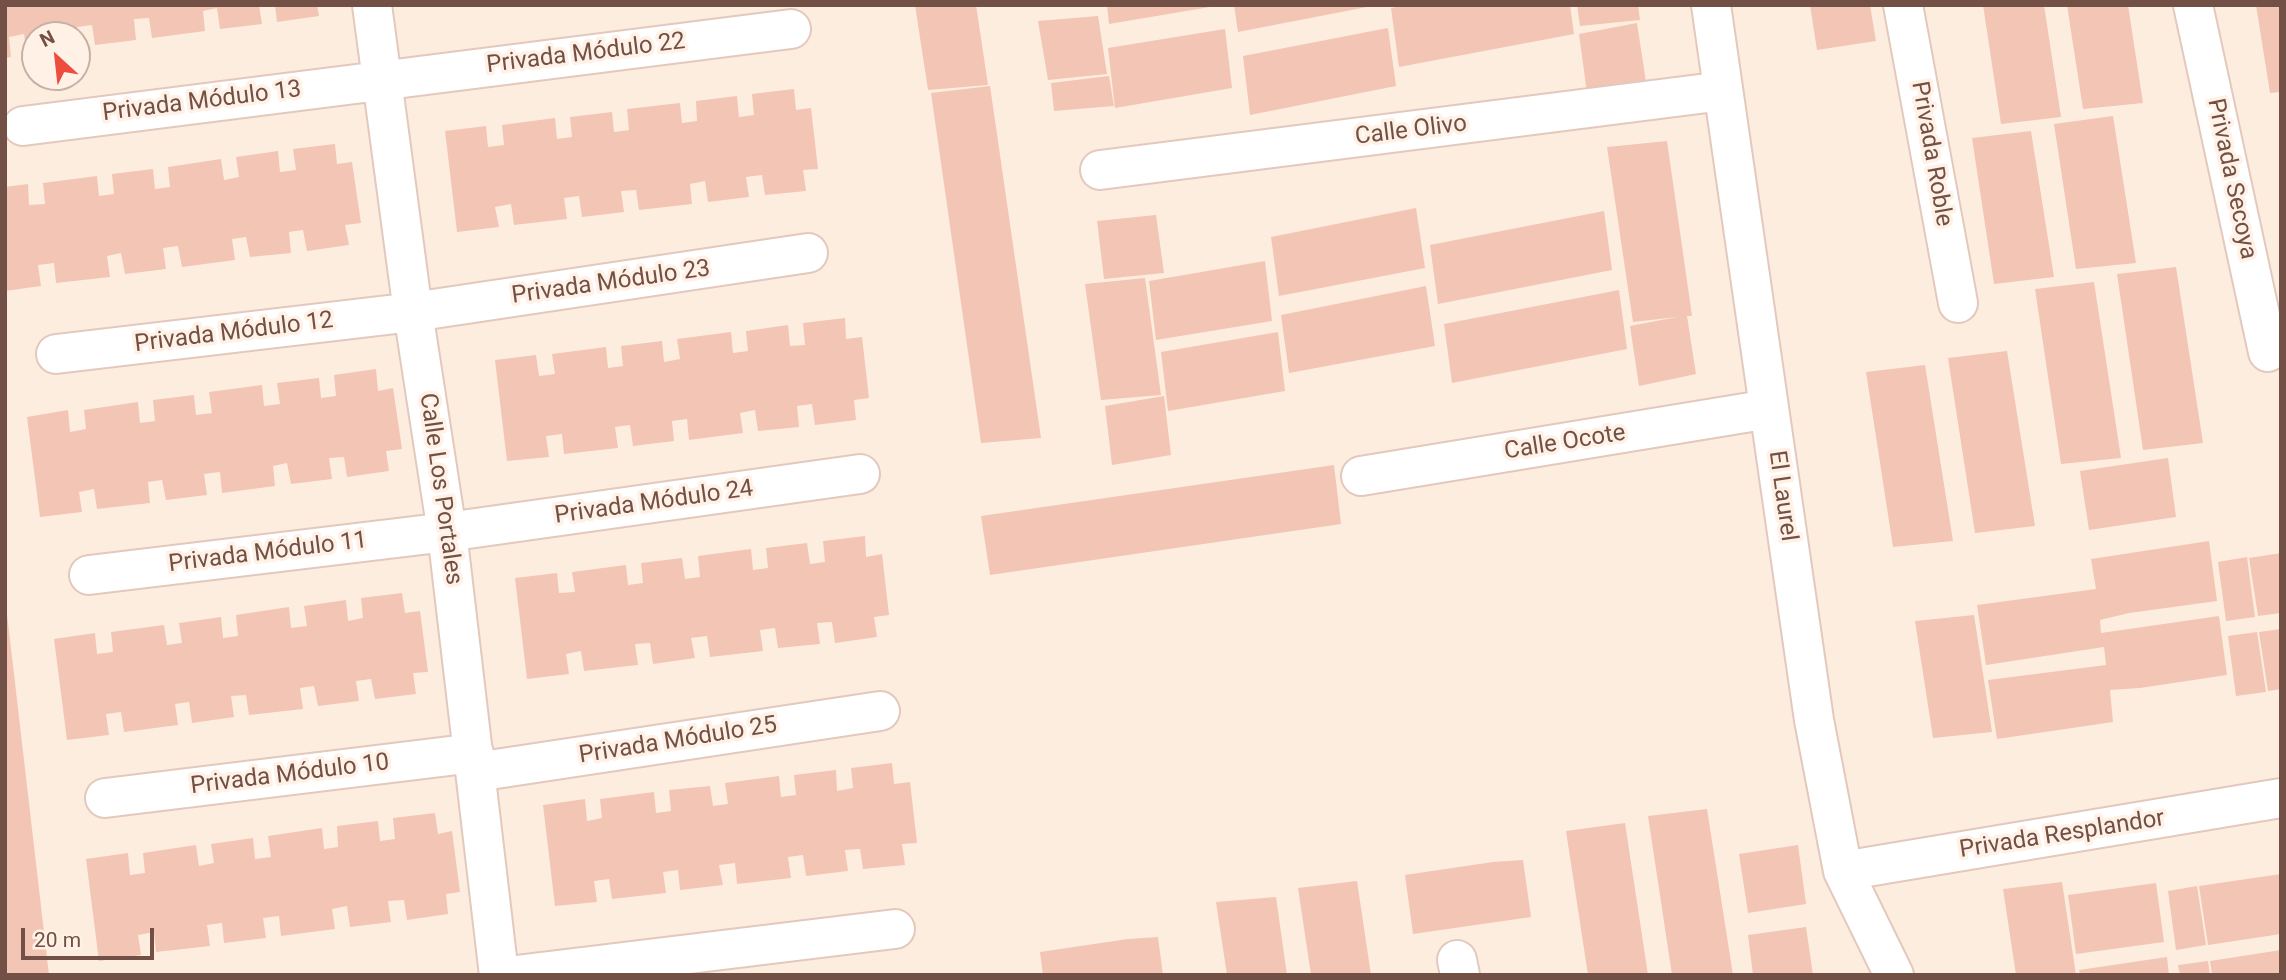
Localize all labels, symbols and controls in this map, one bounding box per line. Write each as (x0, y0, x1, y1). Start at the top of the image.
north arrow (21, 21, 91, 91)
text: N (36, 25, 58, 52)
street label: Privada Módulo 22 (485, 28, 687, 80)
street label: Privada Módulo 13 (101, 76, 303, 128)
street label: Privada Roble (1904, 79, 1958, 229)
street label: Privada Secoya (2200, 96, 2262, 262)
street label: Calle Olivo (1353, 110, 1469, 152)
street label: Privada Módulo 23 (510, 255, 712, 311)
street label: Privada Módulo 12 (133, 307, 335, 359)
street label: Calle Los Portales (412, 391, 468, 587)
street label: Calle Ocote (1502, 419, 1628, 467)
street label: El Laurel (1761, 449, 1803, 543)
street label: Privada Módulo 24 (553, 475, 755, 531)
street label: Privada Módulo 11 (167, 527, 369, 579)
street label: Privada Módulo 25 (577, 711, 779, 771)
street label: Privada Módulo 10 (189, 749, 391, 801)
street label: Privada Resplandor (1958, 805, 2166, 865)
scale bar (24, 914, 158, 958)
text: 20 m (34, 928, 81, 952)

